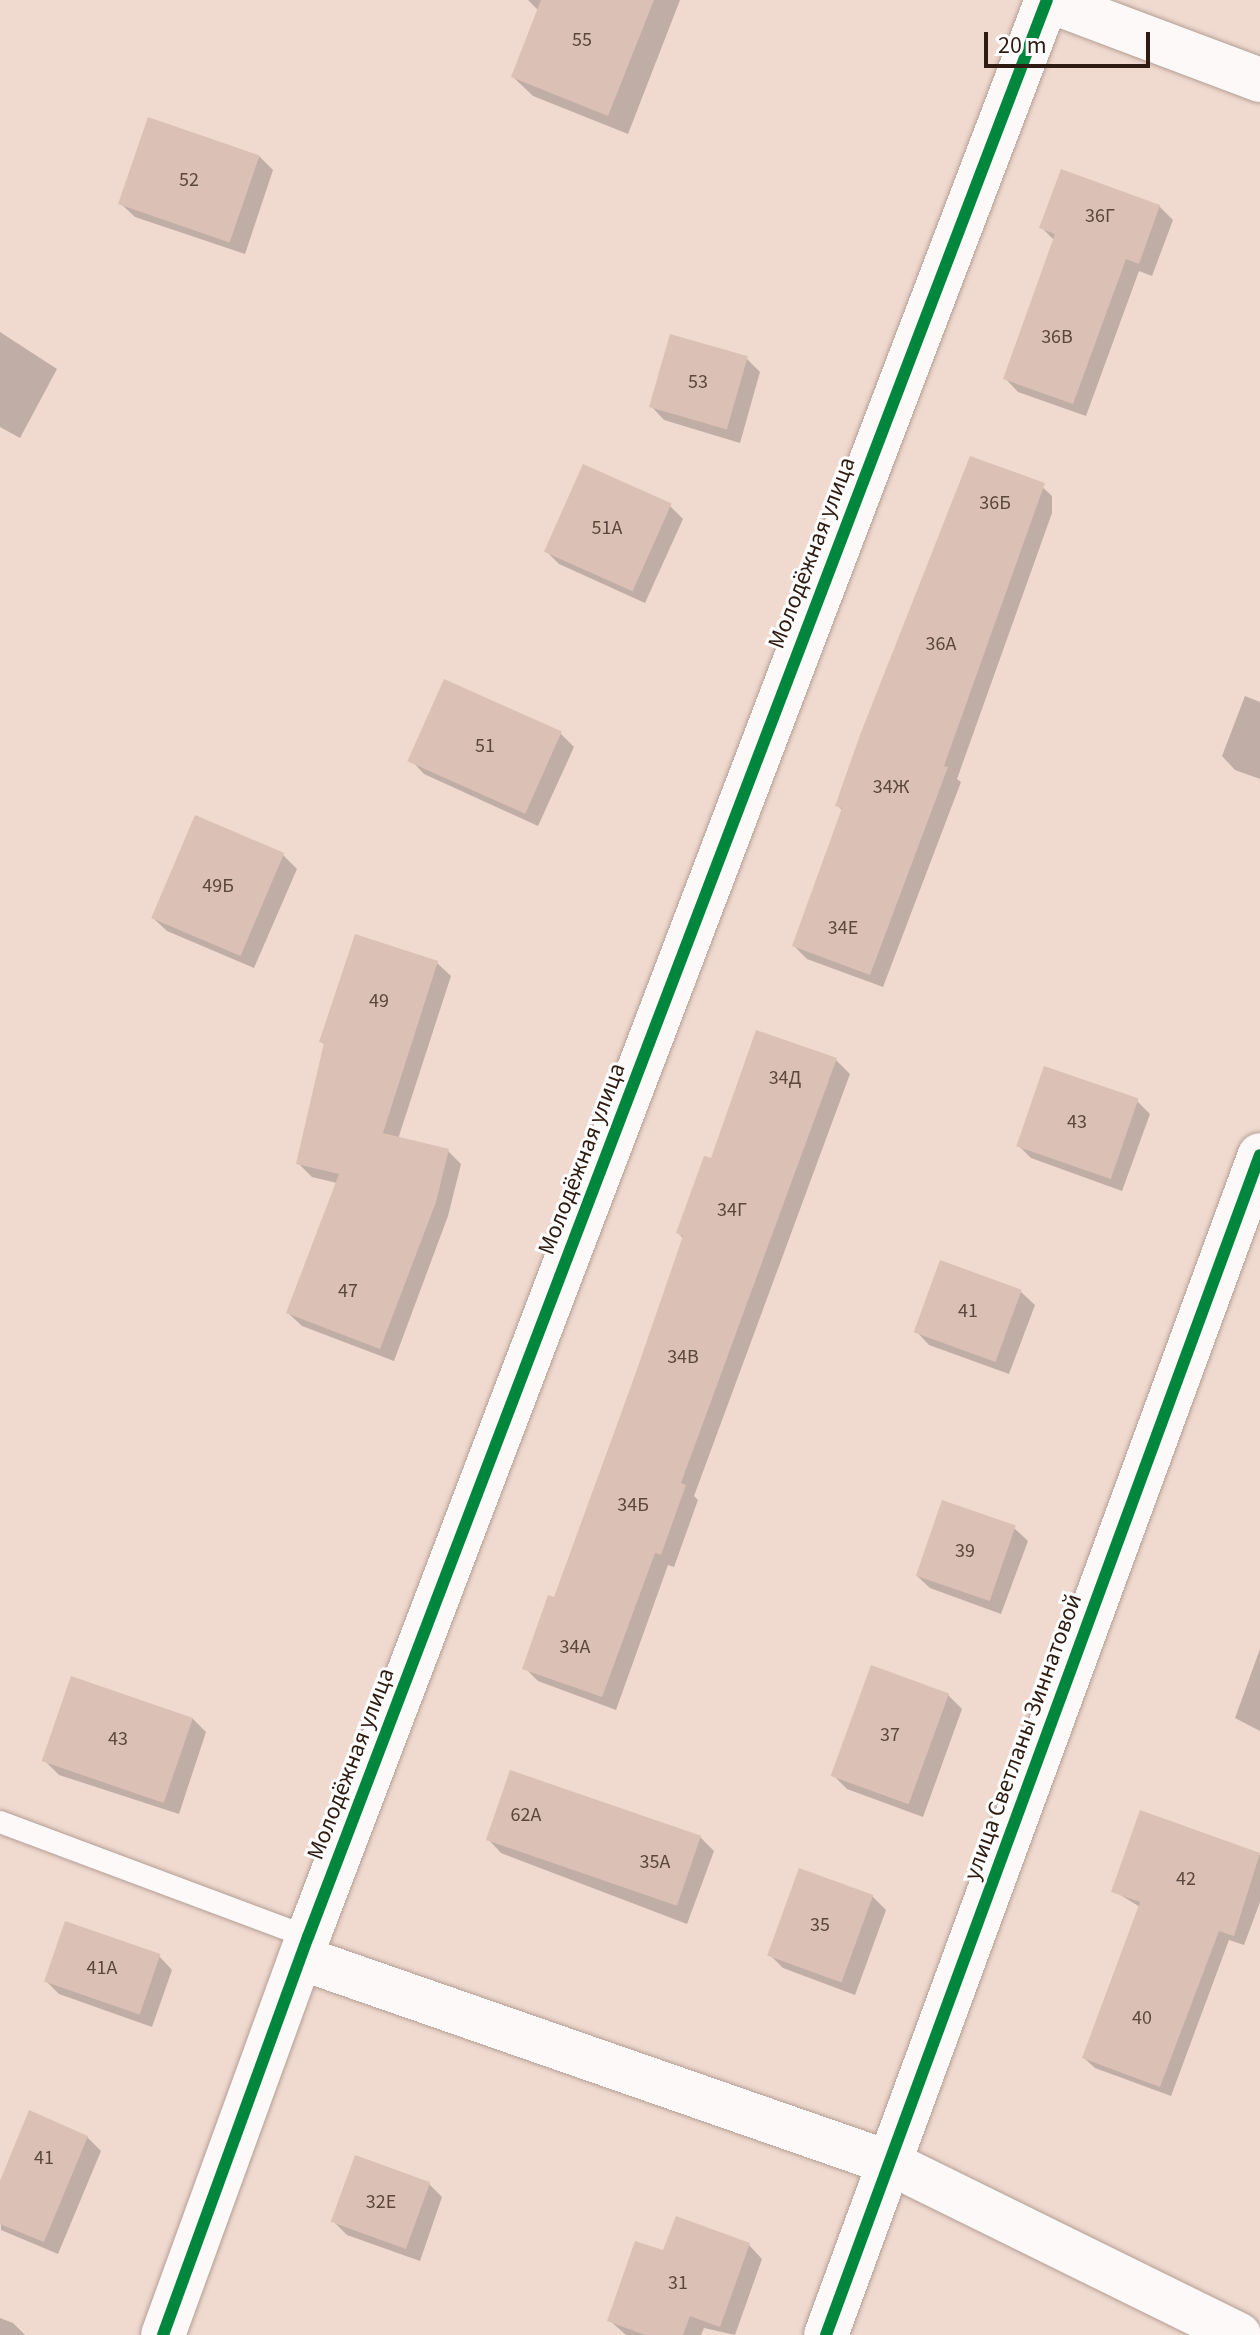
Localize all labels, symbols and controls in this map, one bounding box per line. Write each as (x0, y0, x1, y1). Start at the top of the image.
scale bar (988, 16, 1154, 66)
house number: 55 (572, 28, 592, 52)
text: 20 m (998, 28, 1047, 63)
house number: 52 (179, 168, 199, 192)
house number: 36Г (1085, 204, 1115, 228)
house number: 36В (1041, 325, 1073, 349)
house number: 53 (688, 370, 708, 394)
street label: Молодёжная улица (762, 453, 862, 653)
house number: 36Б (979, 491, 1011, 515)
house number: 51А (592, 516, 622, 540)
house number: 36А (926, 632, 956, 656)
house number: 51 (475, 734, 495, 758)
house number: 34Ж (873, 775, 909, 799)
house number: 49Б (202, 874, 234, 898)
house number: 34Е (828, 916, 858, 940)
house number: 49 (369, 989, 389, 1013)
street label: Молодёжная улица (532, 1059, 632, 1259)
house number: 34Д (769, 1066, 801, 1090)
house number: 43 (1067, 1110, 1087, 1134)
house number: 34Г (717, 1198, 747, 1222)
house number: 47 (338, 1279, 358, 1303)
house number: 41 (958, 1299, 978, 1323)
house number: 34В (667, 1345, 699, 1369)
house number: 34Б (617, 1493, 649, 1517)
house number: 39 (955, 1539, 975, 1563)
street label: улица Светланы Зиннатовой (958, 1590, 1088, 1884)
house number: 34А (560, 1635, 590, 1659)
street label: Молодёжная улица (301, 1664, 401, 1864)
house number: 37 (880, 1723, 900, 1747)
house number: 43 (108, 1727, 128, 1751)
house number: 62А (511, 1803, 541, 1827)
house number: 35А (640, 1850, 670, 1874)
house number: 42 (1176, 1867, 1196, 1891)
house number: 35 (810, 1913, 830, 1937)
house number: 41А (87, 1956, 117, 1980)
house number: 40 (1132, 2006, 1152, 2030)
house number: 41 (34, 2146, 54, 2170)
house number: 32Е (366, 2190, 396, 2214)
house number: 31 (668, 2271, 688, 2295)

